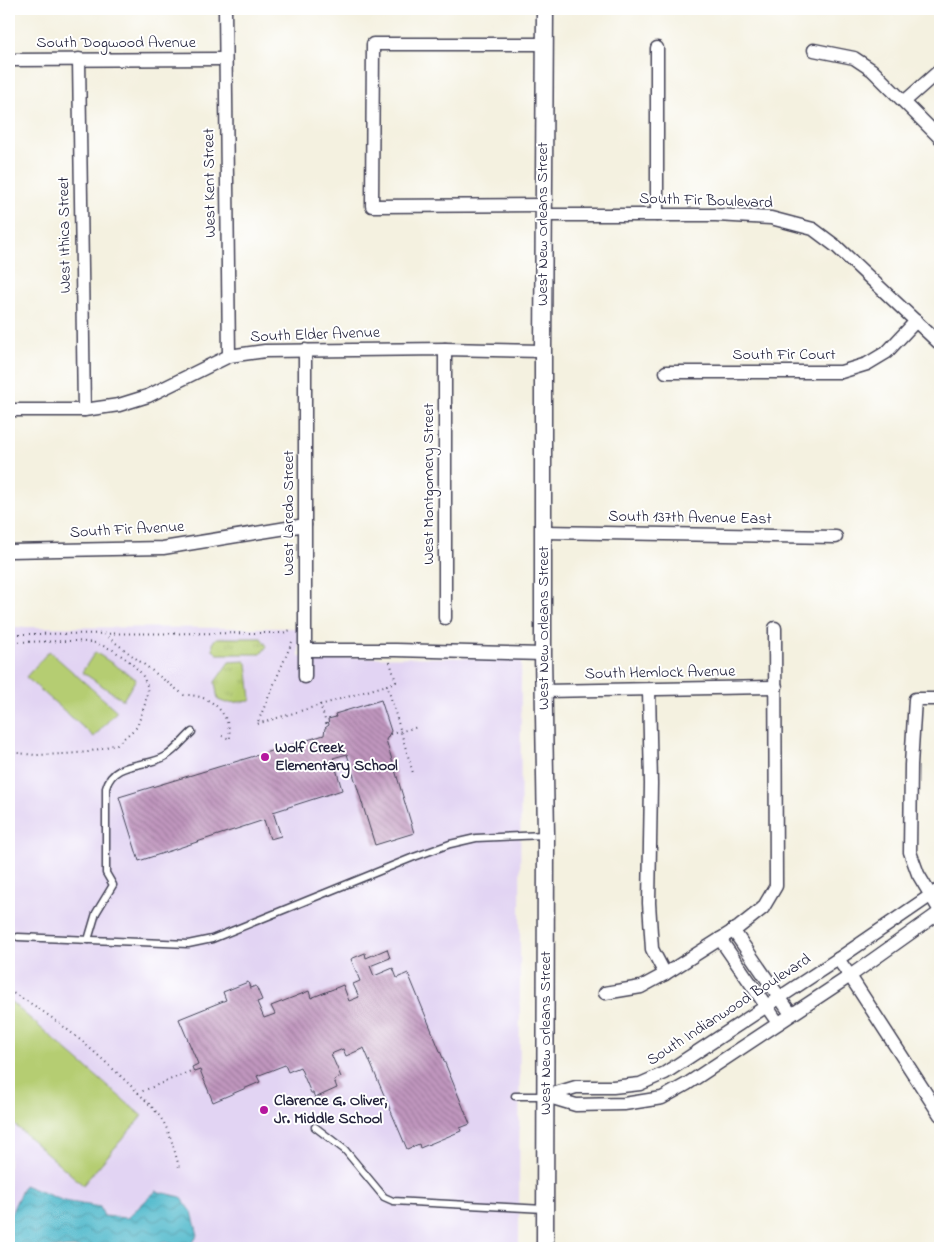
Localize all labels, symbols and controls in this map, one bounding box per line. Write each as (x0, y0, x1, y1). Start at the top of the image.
street label: South Dogwood Avenue (36, 31, 197, 55)
street label: West Kent Street (197, 127, 223, 238)
street label: West New Orleans Street (531, 141, 555, 306)
street label: West Ithica Street (52, 176, 78, 294)
street label: South Fir Boulevard (639, 187, 773, 215)
street label: South Elder Avenue (250, 321, 381, 349)
street label: South Fir Court (732, 343, 836, 367)
street label: West Montgomery Street (417, 403, 441, 565)
street label: West Laredo Street (277, 450, 301, 576)
street label: South 137th Avenue East (608, 505, 773, 531)
street label: South Fir Avenue (69, 515, 186, 545)
street label: West New Orleans Street (532, 545, 556, 710)
street label: South Hemlock Avenue (585, 660, 736, 686)
place label: Wolf Creek Elementary School (275, 736, 398, 779)
marker: Wolf Creek Elementary School (259, 751, 271, 763)
street label: South Indianwood Boulevard (642, 948, 816, 1072)
street label: West New Orleans Street (534, 950, 558, 1115)
place label: Clarence G. Oliver, Jr. Middle School (274, 1089, 388, 1131)
marker: Clarence G. Oliver, Jr. Middle School (258, 1104, 270, 1116)

